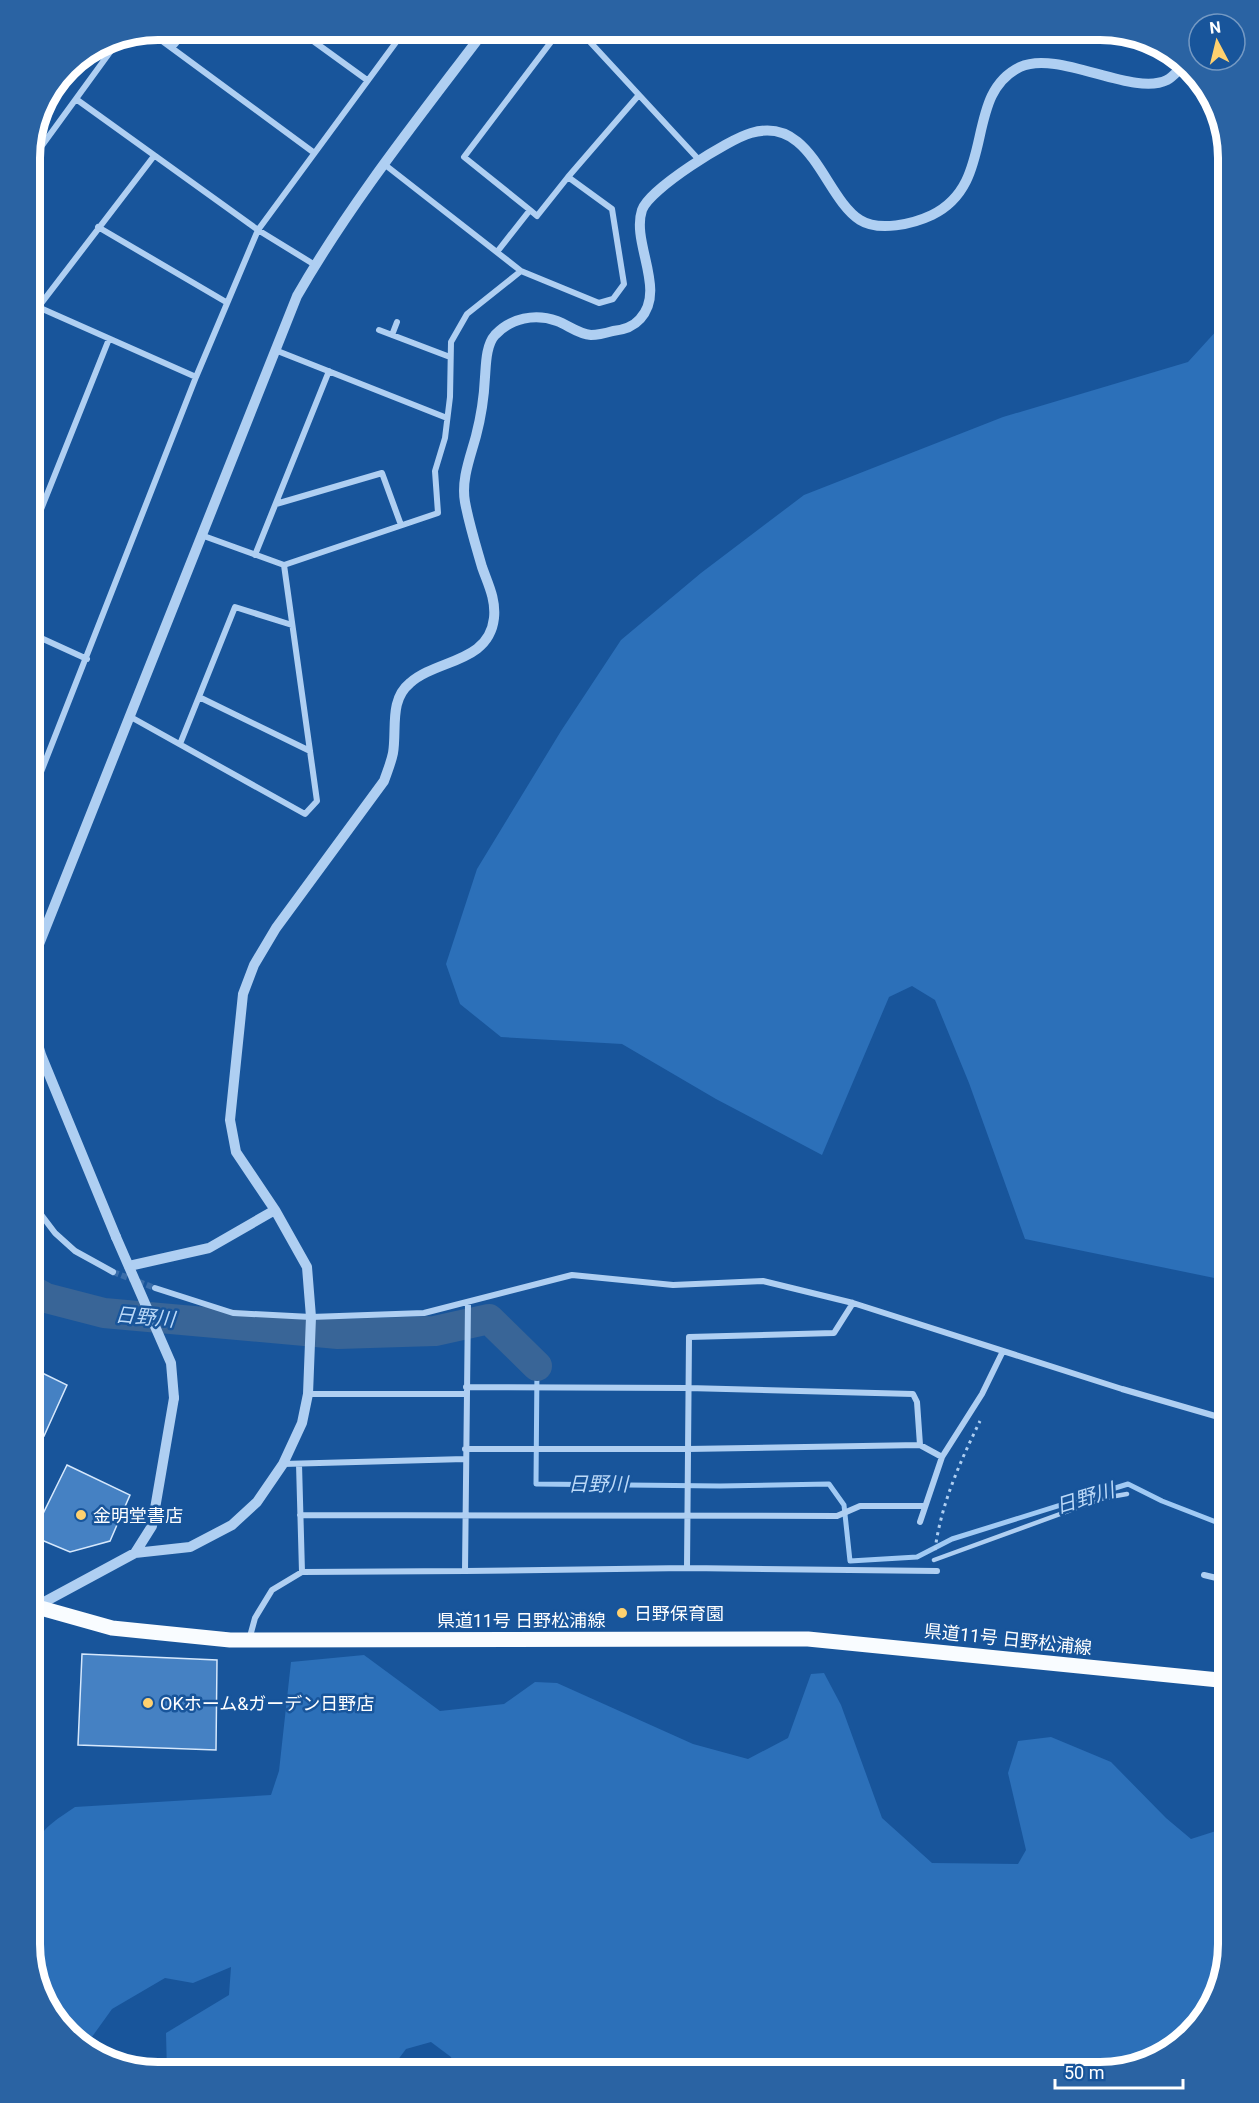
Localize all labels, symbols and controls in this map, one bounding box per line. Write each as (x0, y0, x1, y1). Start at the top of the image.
north arrow (1187, 12, 1247, 72)
text: N (1208, 17, 1222, 38)
water label: 日野川 (114, 1302, 178, 1332)
water label: 日野川 (568, 1472, 630, 1496)
water label: 日野川 (1053, 1477, 1119, 1518)
place label: 金明堂書店 (93, 1505, 183, 1526)
marker: 金明堂書店 (74, 1508, 88, 1522)
place label: 日野保育園 (634, 1603, 724, 1624)
marker: 日野保育園 (615, 1606, 629, 1620)
street label: 県道11号 日野松浦線 (437, 1610, 605, 1631)
street label: 県道11号 日野松浦線 (923, 1620, 1093, 1658)
place label: OKホーム&ガーデン日野店 (160, 1693, 374, 1714)
marker: OKホーム&ガーデン日野店 (141, 1696, 155, 1710)
scale bar (1055, 2052, 1182, 2090)
text: 50 m (1064, 2062, 1104, 2083)

